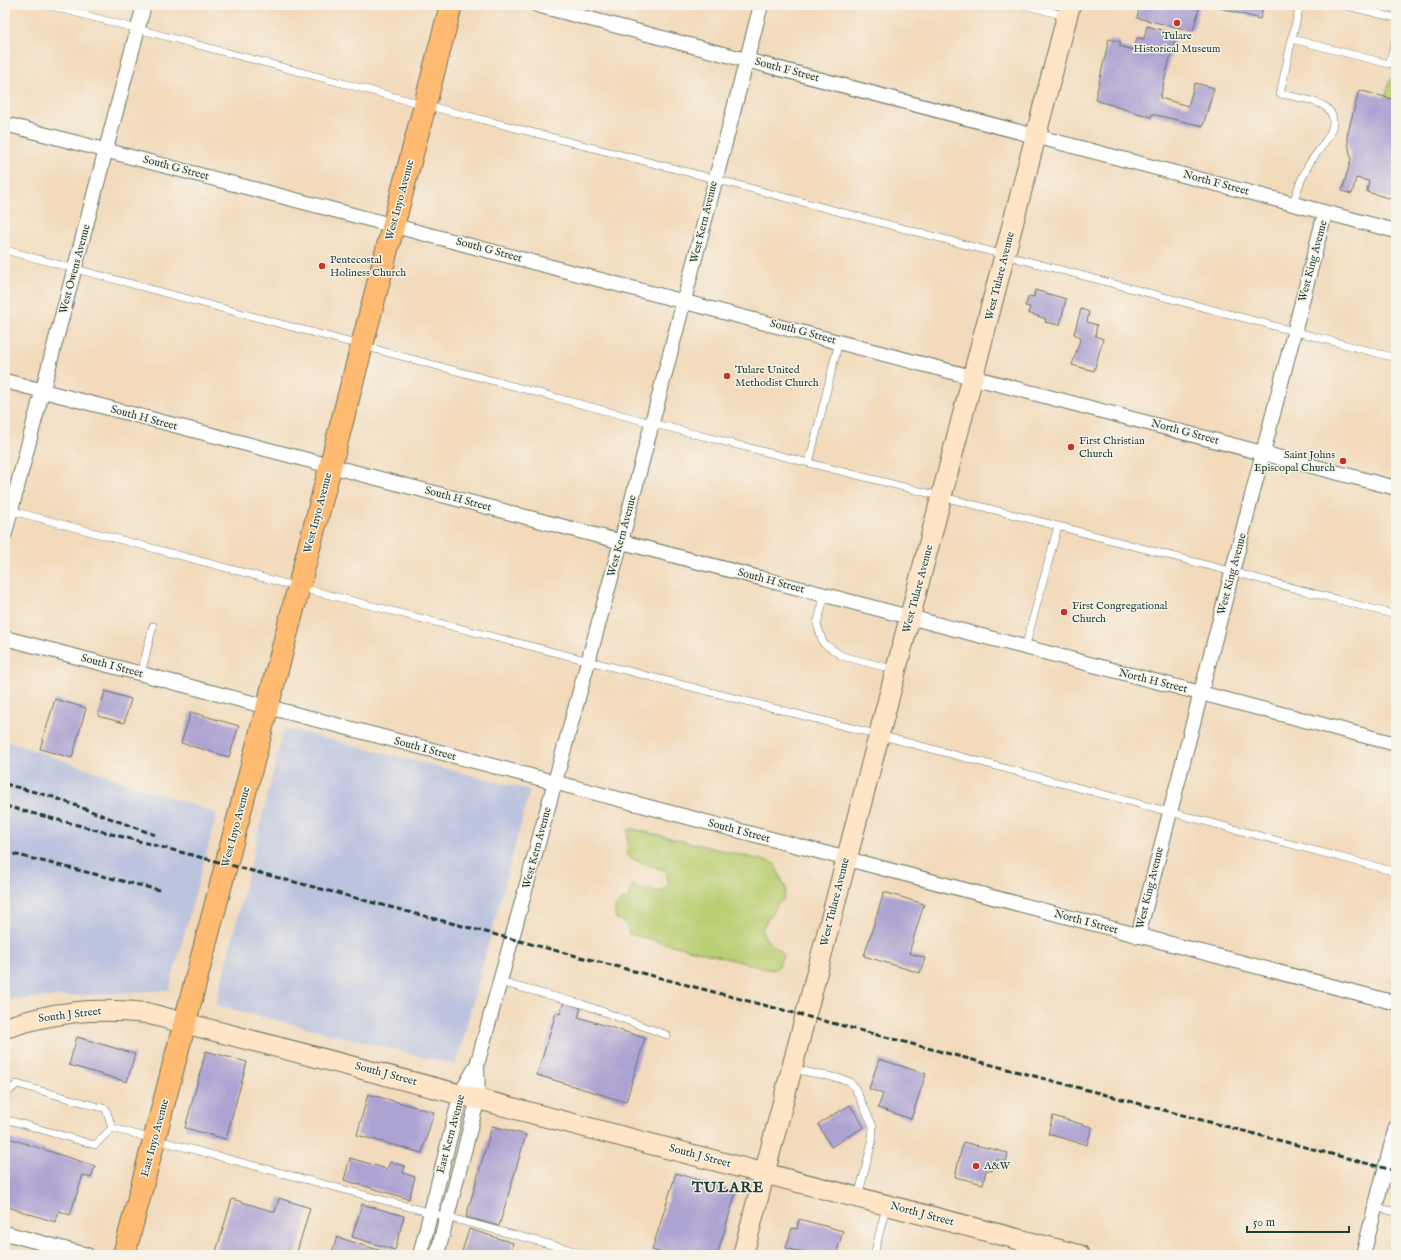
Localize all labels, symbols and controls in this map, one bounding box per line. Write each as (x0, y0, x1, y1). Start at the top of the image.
marker: Tulare Historical Museum (1172, 18, 1182, 28)
place label: Tulare Historical Museum (1134, 29, 1221, 56)
street label: South F Street (753, 55, 821, 85)
street label: South G Street (141, 152, 211, 184)
street label: West Inyo Avenue (383, 158, 417, 242)
street label: North F Street (1181, 167, 1251, 199)
street label: West Kern Avenue (687, 180, 721, 264)
street label: West King Avenue (1295, 219, 1331, 303)
street label: West Owens Avenue (56, 223, 94, 315)
street label: West Tulare Avenue (982, 230, 1018, 322)
street label: South G Street (454, 234, 524, 266)
place label: Pentecostal Holiness Church (330, 253, 406, 280)
marker: Pentecostal Holiness Church (317, 261, 327, 271)
street label: South G Street (768, 316, 838, 348)
place label: Tulare United Methodist Church (735, 363, 819, 390)
marker: Tulare United Methodist Church (722, 371, 732, 381)
street label: South H Street (109, 402, 179, 434)
street label: North G Street (1150, 416, 1221, 448)
place label: First Christian Church (1079, 434, 1145, 461)
marker: First Christian Church (1066, 442, 1076, 452)
place label: Saint Johns Episcopal Church (1254, 448, 1335, 475)
marker: Saint Johns Episcopal Church (1338, 456, 1348, 466)
street label: West Inyo Avenue (301, 471, 335, 555)
street label: South H Street (423, 483, 493, 515)
street label: West Kern Avenue (604, 494, 640, 578)
street label: West King Avenue (1214, 532, 1250, 616)
street label: West Tulare Avenue (900, 543, 936, 635)
street label: South H Street (736, 565, 806, 597)
place label: First Congregational Church (1072, 599, 1168, 626)
marker: First Congregational Church (1059, 607, 1069, 617)
street label: South I Street (79, 651, 145, 681)
street label: North H Street (1117, 666, 1189, 696)
street label: South I Street (392, 734, 458, 764)
street label: West Inyo Avenue (219, 785, 253, 869)
street label: West Kern Avenue (519, 806, 555, 890)
street label: South I Street (706, 816, 772, 846)
street label: West King Avenue (1133, 846, 1167, 930)
street label: West Tulare Avenue (817, 856, 853, 948)
street label: North I Street (1052, 907, 1120, 937)
street label: South J Street (38, 1004, 103, 1026)
street label: South J Street (354, 1059, 419, 1089)
street label: East Kern Avenue (434, 1093, 468, 1175)
street label: East Inyo Avenue (138, 1098, 172, 1178)
street label: South J Street (668, 1141, 733, 1171)
place label: A&W (983, 1159, 1011, 1173)
marker: A&W (971, 1161, 981, 1171)
district label: TULARE (691, 1178, 764, 1197)
street label: North J Street (889, 1199, 956, 1229)
scale bar (1247, 1208, 1349, 1234)
text: 50 m (1253, 1215, 1275, 1230)

